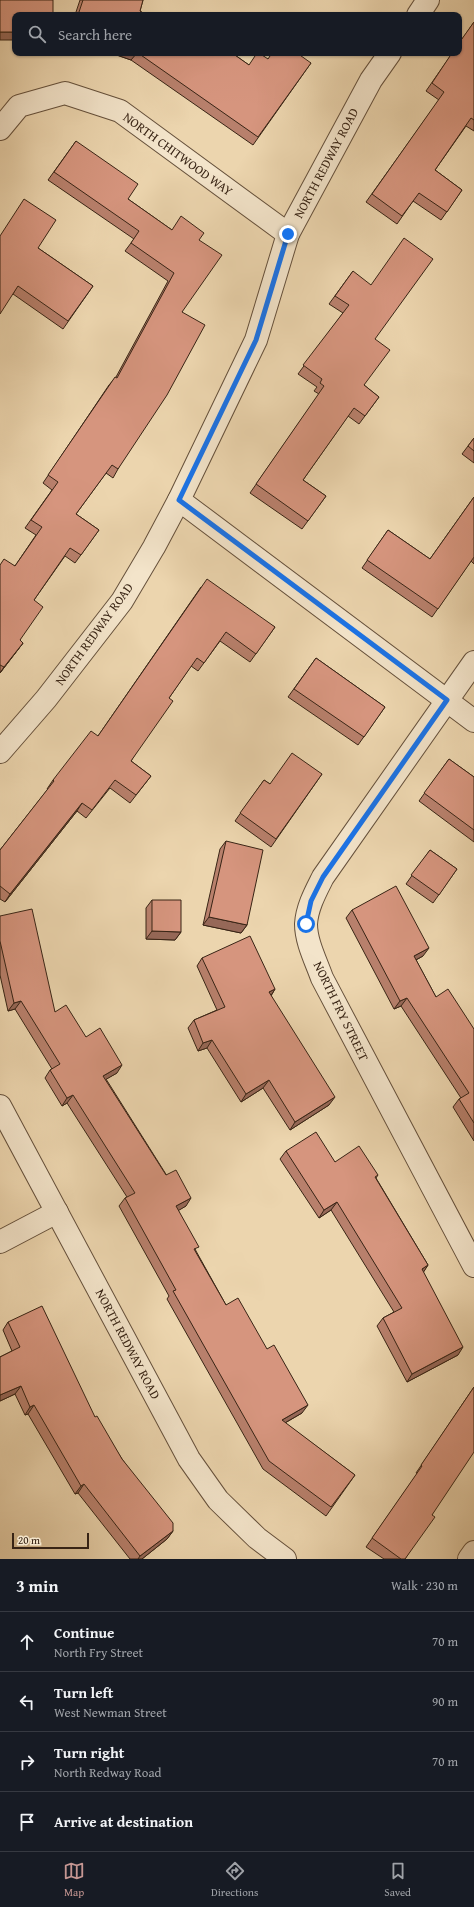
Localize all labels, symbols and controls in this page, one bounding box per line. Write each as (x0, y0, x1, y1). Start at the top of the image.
search box (12, 12, 462, 56)
icon: search (26, 23, 48, 45)
text: Search here (58, 24, 132, 45)
street label: NORTH REDWAY ROAD (289, 104, 363, 222)
street label: NORTH CHITWOOD WAY (119, 108, 237, 200)
route end (279, 225, 297, 243)
street label: NORTH REDWAY ROAD (50, 579, 138, 689)
route start (297, 915, 315, 933)
street label: NORTH FRY STREET (309, 958, 374, 1065)
street label: NORTH REDWAY ROAD (91, 1285, 165, 1403)
scale bar (12, 1531, 89, 1550)
text: 20 m (18, 1532, 40, 1548)
text: 3 min (16, 1573, 58, 1598)
text: Walk · 230 m (391, 1576, 458, 1595)
text: Continue (54, 1622, 115, 1643)
icon: ahead (16, 1631, 38, 1653)
text: 70 m (432, 1632, 458, 1651)
text: North Fry Street (54, 1643, 143, 1662)
text: Turn left (54, 1682, 113, 1703)
icon: left (16, 1691, 38, 1713)
text: 90 m (432, 1692, 458, 1711)
text: West Newman Street (54, 1703, 167, 1722)
text: Turn right (54, 1742, 125, 1763)
icon: right (16, 1751, 38, 1773)
text: 70 m (432, 1752, 458, 1771)
text: North Redway Road (54, 1763, 161, 1782)
icon: arrive (16, 1811, 38, 1833)
text: Arrive at destination (54, 1811, 193, 1832)
tab: Map (63, 1860, 85, 1900)
tab: Directions (211, 1860, 258, 1900)
tab: Saved (384, 1860, 411, 1900)

